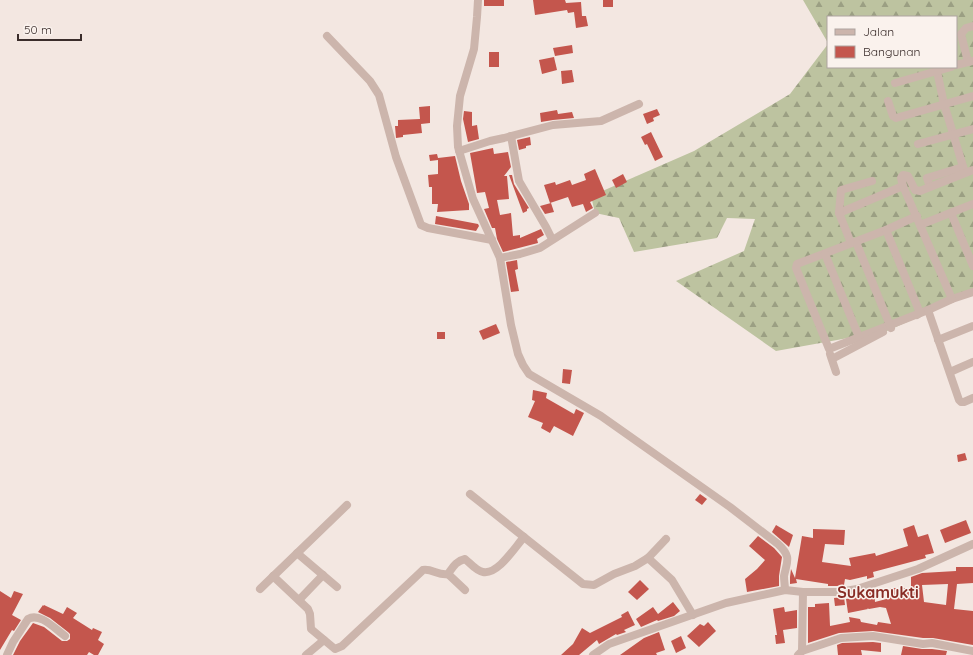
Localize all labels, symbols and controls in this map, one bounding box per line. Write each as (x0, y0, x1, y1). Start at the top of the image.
scale bar (18, 16, 81, 42)
legend (827, 16, 957, 68)
text: 50 m (24, 22, 52, 37)
text: Jalan (863, 24, 894, 39)
text: Bangunan (863, 44, 920, 59)
district label: Sukamukti (837, 582, 919, 602)

